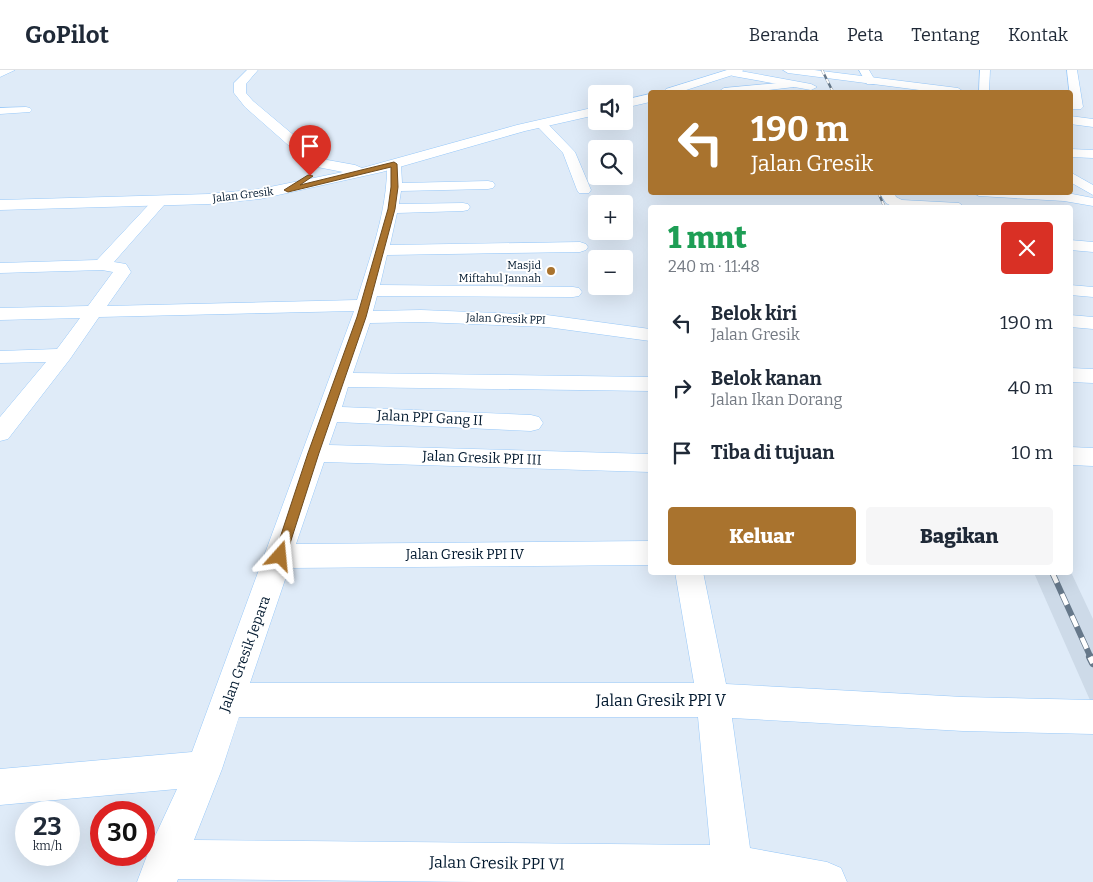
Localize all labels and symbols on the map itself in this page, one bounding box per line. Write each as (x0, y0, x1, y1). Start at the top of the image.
pin (289, 125, 331, 176)
street label: Jalan Gresik (211, 185, 275, 205)
place label: Masjid Miftahul Jannah (459, 259, 541, 285)
marker: Masjid Miftahul Jannah (545, 265, 557, 277)
street label: Jalan Gresik PPI (465, 311, 546, 327)
street label: Jalan PPI Gang II (376, 407, 483, 429)
street label: Jalan Gresik PPI III (421, 447, 542, 469)
position arrow (253, 529, 305, 581)
street label: Jalan Gresik PPI IV (405, 546, 525, 563)
street label: Jalan Gresik Jepara (216, 593, 274, 715)
street label: Jalan Gresik PPI V (595, 691, 727, 710)
speed limit sign: 30 (90, 801, 155, 866)
street label: Jalan Gresik PPI VI (428, 852, 565, 874)

